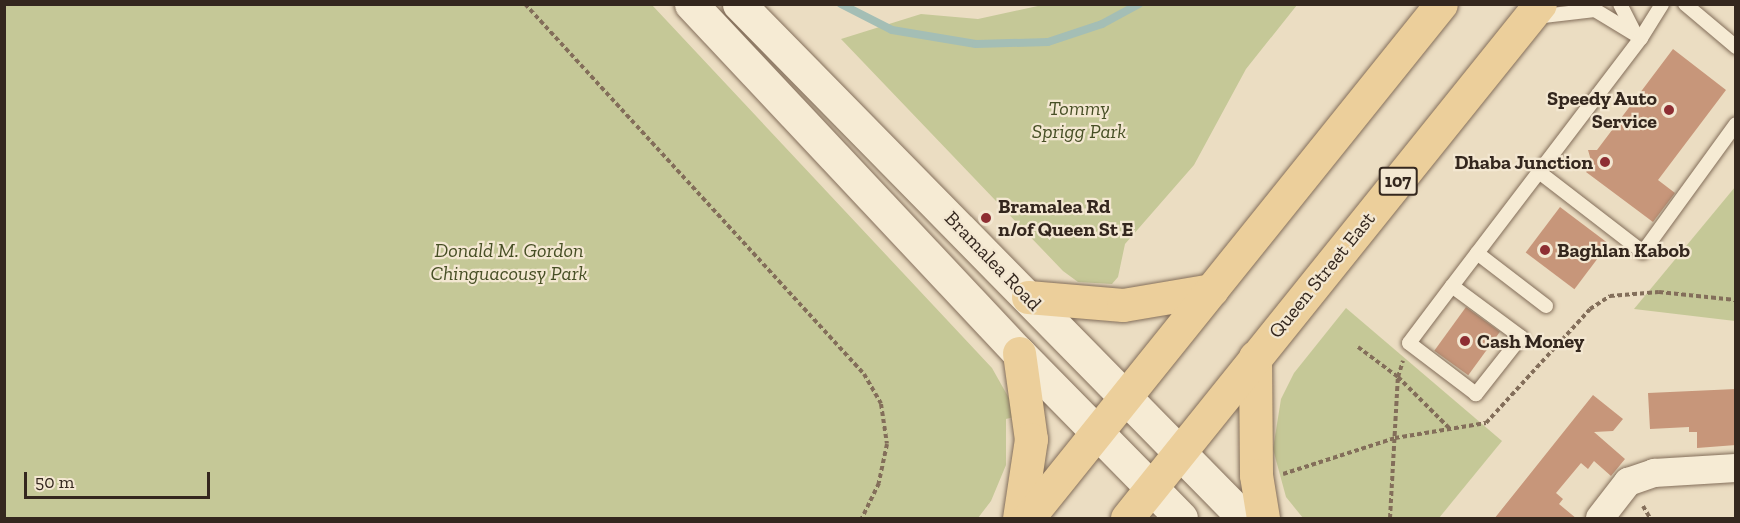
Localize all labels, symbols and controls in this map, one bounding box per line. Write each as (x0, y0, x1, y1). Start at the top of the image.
place label: Speedy Auto Service (1546, 86, 1657, 133)
park label: Tommy Sprigg Park (1032, 97, 1126, 144)
marker: Speedy Auto Service (1662, 103, 1676, 117)
place label: Dhaba Junction (1454, 150, 1593, 174)
marker: Dhaba Junction (1598, 155, 1612, 169)
road number: 107 (1378, 166, 1418, 196)
place label: Bramalea Rd n/of Queen St E (998, 195, 1133, 242)
street label: Bramalea Road (940, 206, 1046, 316)
street label: Queen Street East (1264, 207, 1380, 343)
marker: Bramalea Rd n/of Queen St E (979, 211, 993, 225)
park label: Donald M. Gordon Chinguacousy Park (431, 238, 587, 285)
place label: Baghlan Kabob (1557, 238, 1690, 262)
marker: Baghlan Kabob (1538, 243, 1552, 257)
place label: Cash Money (1477, 329, 1584, 353)
marker: Cash Money (1458, 334, 1472, 348)
scale bar (27, 460, 213, 498)
text: 50 m (35, 471, 74, 493)

